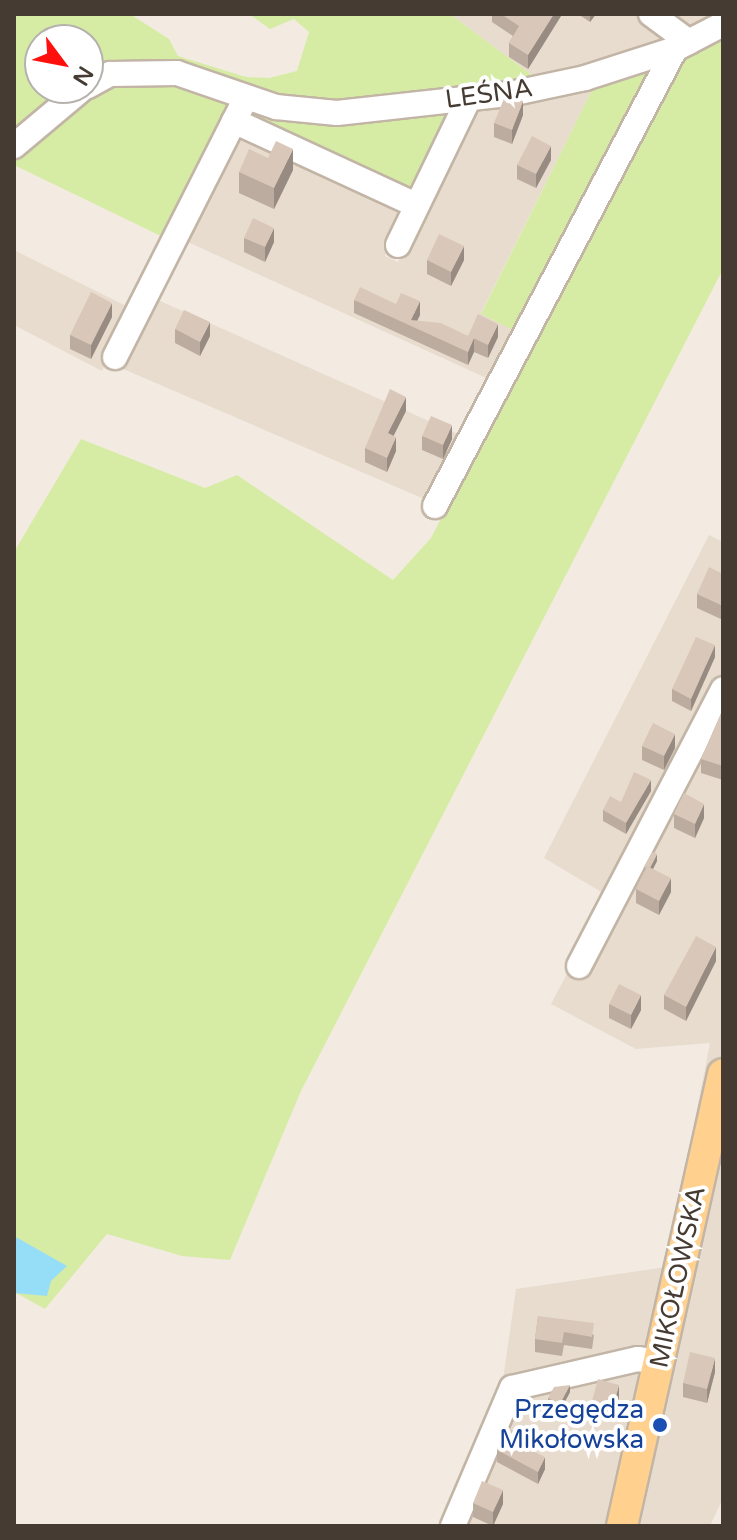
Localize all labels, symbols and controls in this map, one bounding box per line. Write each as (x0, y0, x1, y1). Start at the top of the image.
north arrow (24, 24, 104, 104)
text: N (67, 61, 98, 90)
street label: LEŚNA (443, 72, 535, 116)
street label: MIKOŁOWSKA (643, 1183, 713, 1371)
place label: Przegędza Mikołowska (499, 1394, 644, 1456)
marker: Przegędza Mikołowska (651, 1416, 669, 1434)

